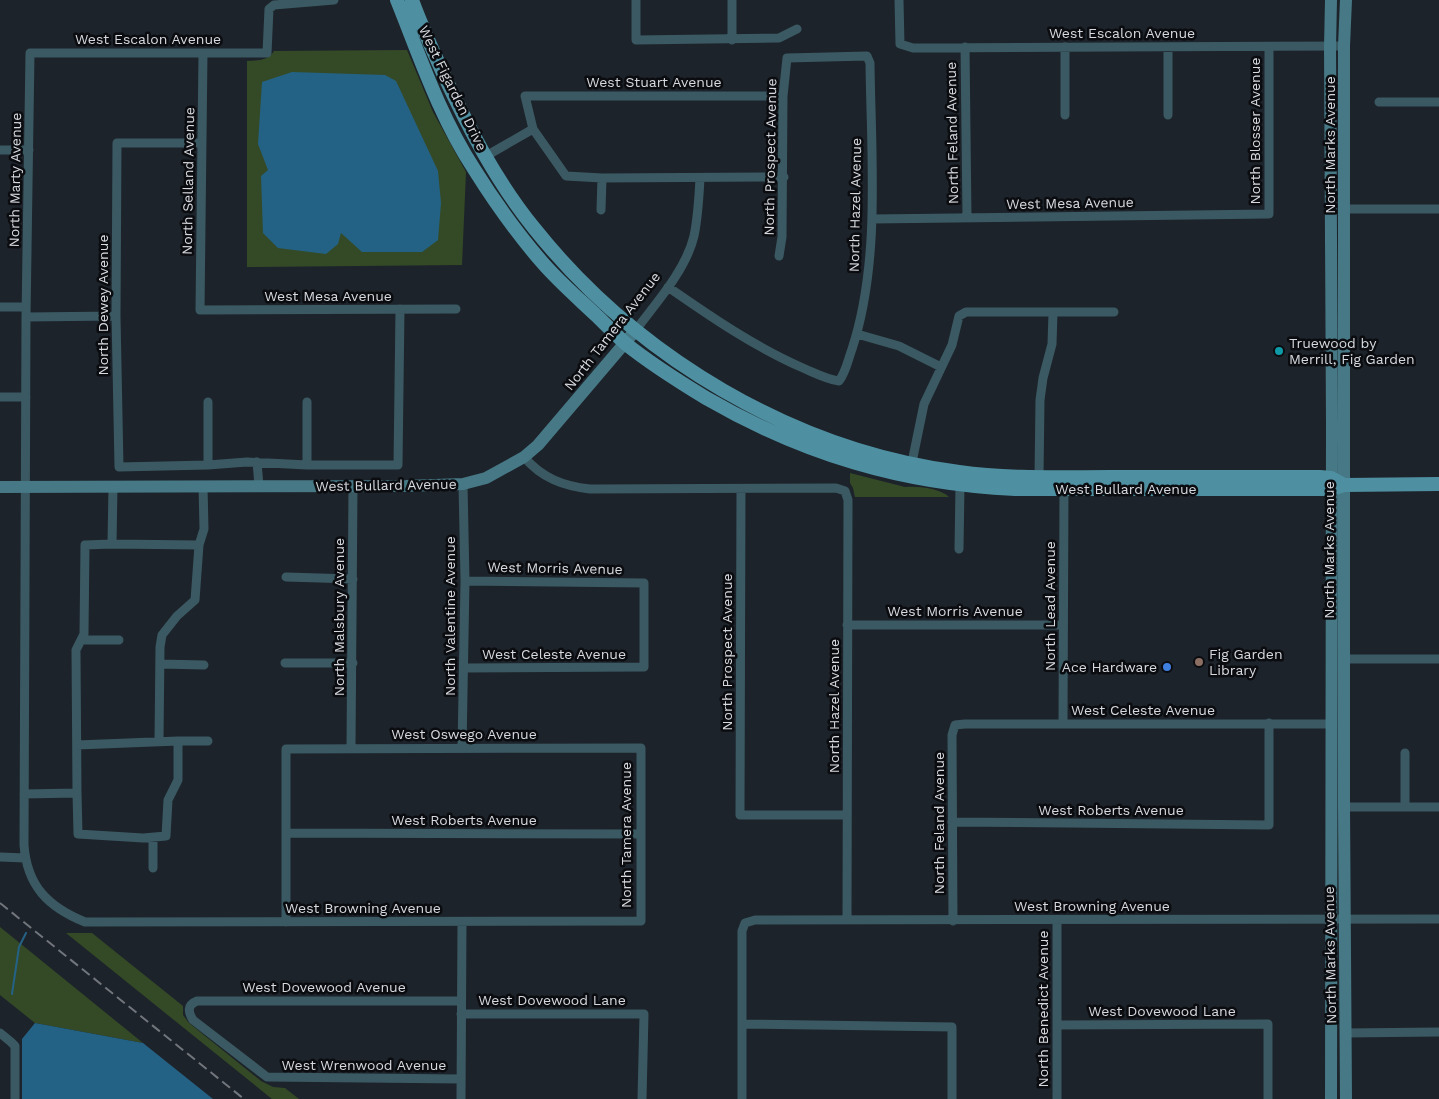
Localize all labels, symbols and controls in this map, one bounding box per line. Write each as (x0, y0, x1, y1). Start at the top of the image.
street label: West Figarden Drive (416, 23, 490, 153)
street label: West Escalon Avenue (1049, 25, 1195, 41)
street label: West Escalon Avenue (75, 31, 221, 47)
street label: North Blosser Avenue (1247, 58, 1263, 204)
street label: North Feland Avenue (943, 62, 961, 204)
street label: West Stuart Avenue (586, 74, 722, 90)
street label: North Marks Avenue (1322, 76, 1338, 214)
street label: North Prospect Avenue (761, 78, 779, 236)
street label: North Selland Avenue (179, 107, 197, 255)
street label: North Marty Avenue (6, 113, 24, 247)
street label: North Hazel Avenue (846, 138, 864, 272)
street label: West Mesa Avenue (1006, 194, 1134, 212)
street label: North Dewey Avenue (95, 235, 111, 376)
street label: North Tamera Avenue (561, 269, 663, 393)
street label: West Mesa Avenue (264, 288, 392, 304)
place label: Truewood by Merrill, Fig Garden (1289, 335, 1415, 367)
marker: Truewood by Merrill, Fig Garden (1273, 345, 1285, 357)
street label: West Bullard Avenue (315, 476, 457, 494)
street label: West Bullard Avenue (1055, 481, 1197, 497)
street label: North Marks Avenue (1321, 481, 1337, 619)
street label: North Valentine Avenue (442, 536, 458, 696)
street label: North Malsbury Avenue (331, 538, 347, 696)
street label: North Lead Avenue (1042, 541, 1058, 671)
street label: West Morris Avenue (487, 559, 623, 577)
street label: North Prospect Avenue (719, 573, 735, 731)
street label: West Morris Avenue (887, 603, 1023, 619)
street label: North Hazel Avenue (826, 639, 842, 773)
street label: West Celeste Avenue (482, 646, 626, 662)
place label: Fig Garden Library (1209, 646, 1283, 678)
marker: Fig Garden Library (1193, 656, 1205, 668)
place label: Ace Hardware (1062, 659, 1157, 675)
marker: Ace Hardware (1161, 661, 1173, 673)
street label: West Celeste Avenue (1071, 702, 1215, 718)
street label: West Oswego Avenue (391, 726, 537, 742)
street label: North Feland Avenue (931, 752, 947, 894)
street label: North Tamera Avenue (618, 762, 634, 908)
street label: West Roberts Avenue (1038, 802, 1184, 818)
street label: West Roberts Avenue (391, 812, 537, 828)
street label: North Marks Avenue (1321, 886, 1339, 1024)
street label: West Browning Avenue (1014, 898, 1170, 914)
street label: West Browning Avenue (285, 900, 441, 916)
street label: North Benedict Avenue (1035, 930, 1051, 1088)
street label: West Dovewood Avenue (242, 979, 406, 995)
street label: West Dovewood Lane (478, 992, 626, 1008)
street label: West Dovewood Lane (1088, 1003, 1236, 1019)
street label: West Wrenwood Avenue (282, 1057, 446, 1073)

